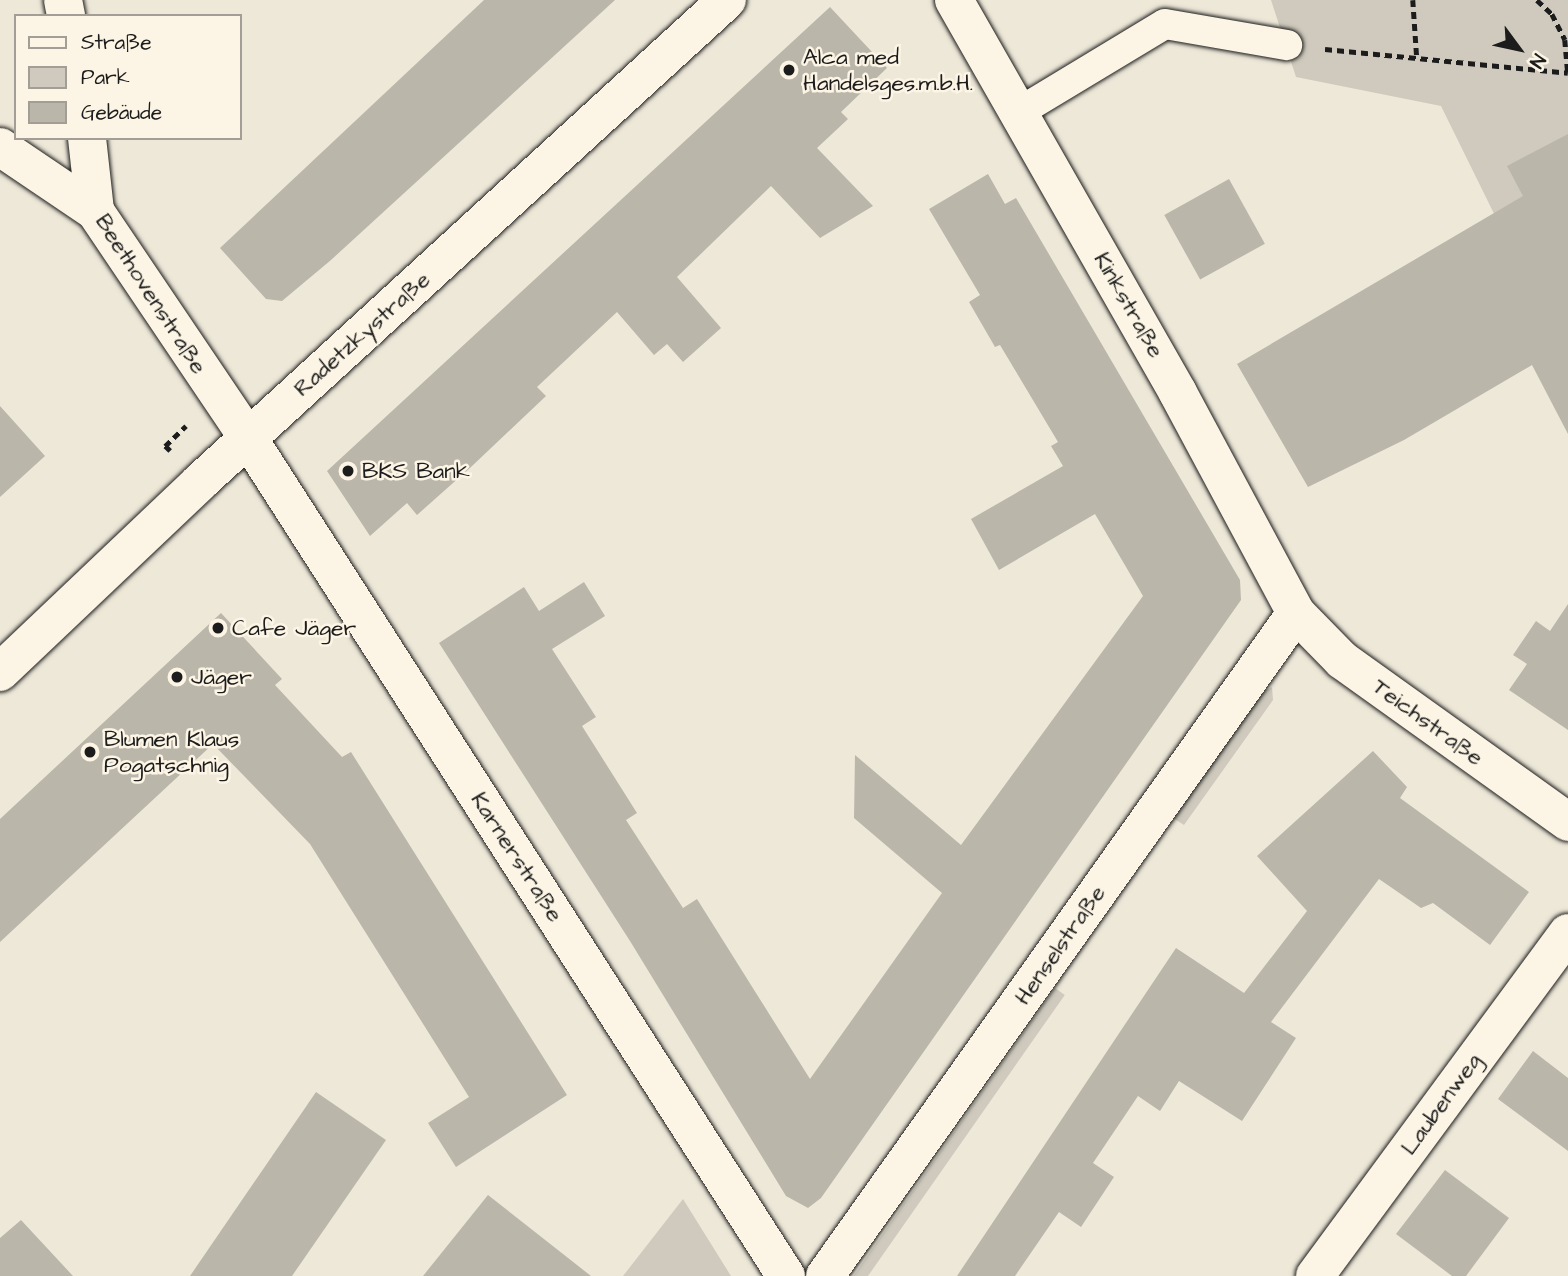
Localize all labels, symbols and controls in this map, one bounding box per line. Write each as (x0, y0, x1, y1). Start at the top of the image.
legend (14, 14, 242, 140)
north arrow (1484, 14, 1554, 84)
text: Straße (81, 28, 152, 57)
place label: Alca med Handelsges.m.b.H. (803, 43, 973, 97)
text: N (1522, 48, 1552, 73)
marker: Alca med Handelsges.m.b.H. (781, 62, 797, 78)
text: Park (81, 63, 130, 92)
text: Gebäude (81, 98, 162, 127)
street label: Beethovenstraße (89, 209, 213, 379)
street label: Kinkstraße (1088, 247, 1170, 363)
street label: Radetzkystraße (288, 266, 436, 402)
place label: BKS Bank (362, 457, 470, 485)
marker: BKS Bank (340, 463, 356, 479)
place label: Cafe Jäger (232, 614, 356, 642)
marker: Cafe Jäger (210, 620, 226, 636)
place label: Jäger (191, 663, 252, 691)
marker: Jäger (169, 669, 185, 685)
street label: Teichstraße (1367, 673, 1489, 771)
place label: Blumen Klaus Pogatschnig (104, 725, 239, 779)
marker: Blumen Klaus Pogatschnig (82, 744, 98, 760)
street label: Karnerstraße (465, 787, 569, 927)
street label: Henselstraße (1009, 880, 1111, 1010)
street label: Laubenweg (1395, 1048, 1487, 1160)

